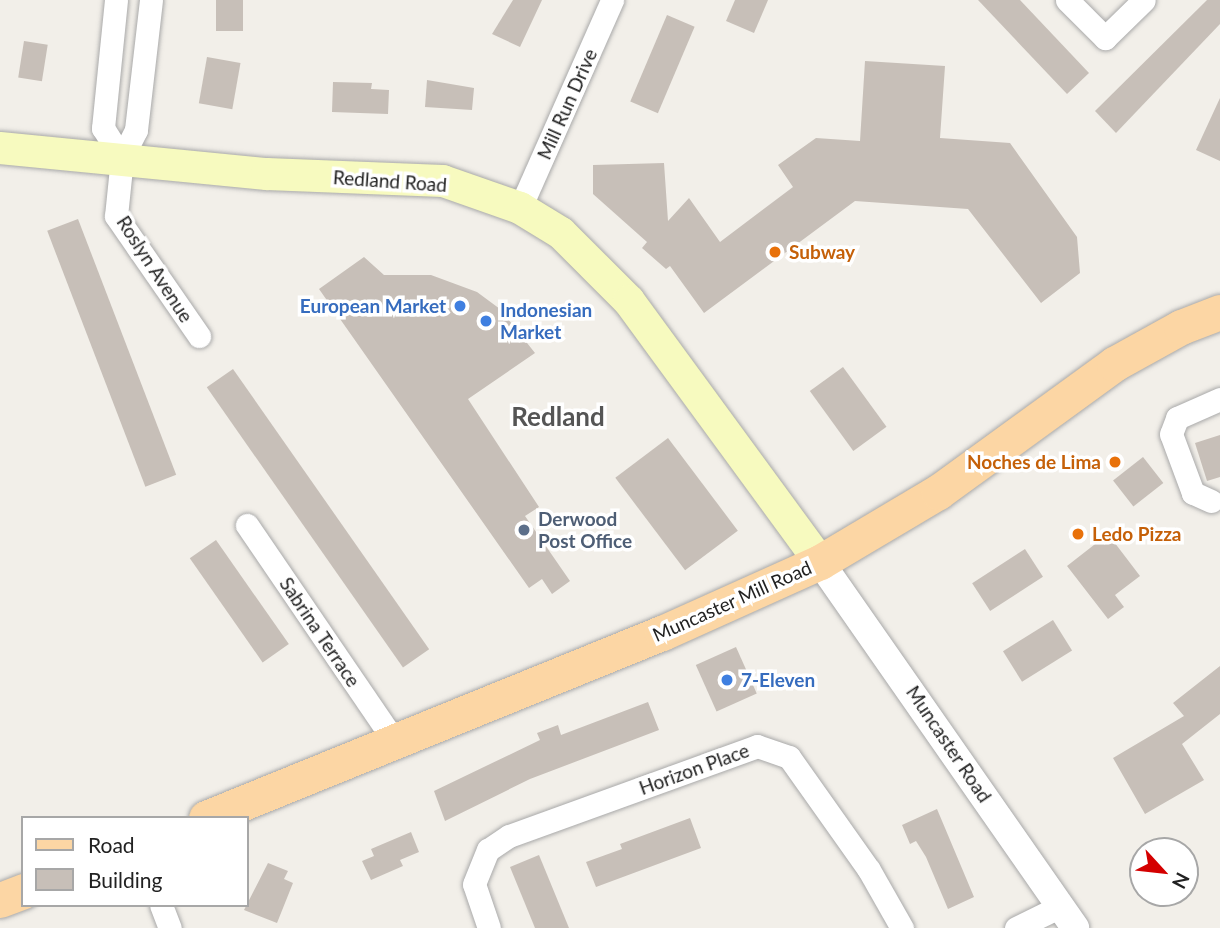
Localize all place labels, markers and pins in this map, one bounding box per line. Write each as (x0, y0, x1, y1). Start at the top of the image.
place label: Subway (789, 241, 855, 263)
marker: Subway (767, 244, 783, 260)
place label: European Market (300, 295, 446, 317)
marker: European Market (452, 298, 468, 314)
place label: Indonesian Market (500, 299, 592, 343)
marker: Indonesian Market (478, 313, 494, 329)
place label: Noches de Lima (967, 451, 1101, 473)
marker: Noches de Lima (1107, 454, 1123, 470)
place label: Derwood Post Office (538, 508, 632, 552)
marker: Derwood Post Office (516, 522, 532, 538)
place label: Ledo Pizza (1092, 523, 1181, 545)
marker: Ledo Pizza (1070, 526, 1086, 542)
place label: 7-Eleven (741, 669, 815, 691)
marker: 7-Eleven (719, 672, 735, 688)

